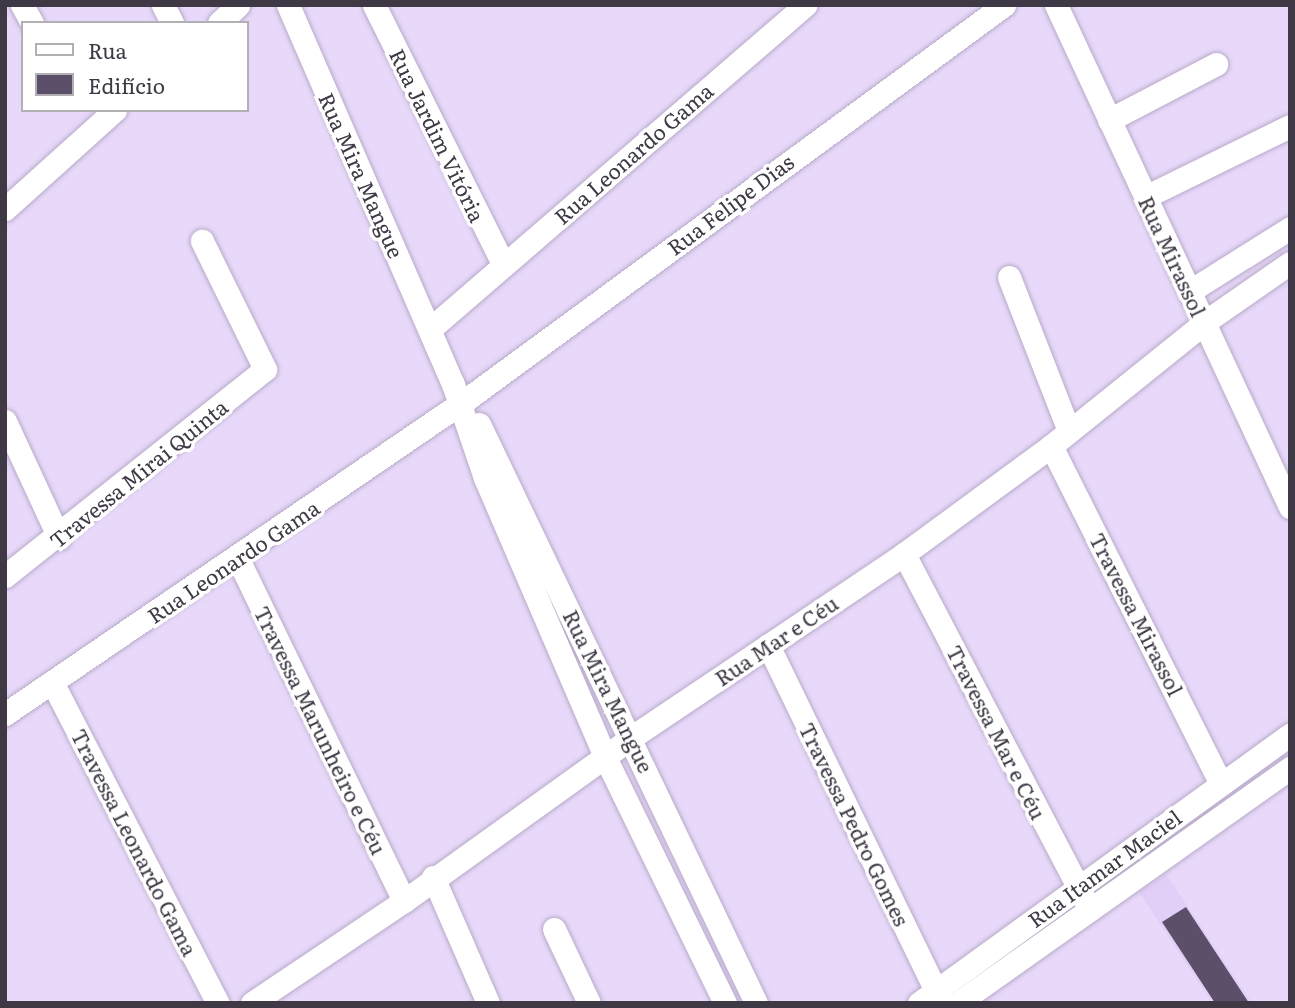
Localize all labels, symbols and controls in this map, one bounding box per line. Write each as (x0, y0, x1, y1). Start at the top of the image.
legend (21, 21, 248, 112)
text: Rua (88, 34, 127, 65)
street label: Rua Jardim Vitória (385, 44, 491, 226)
text: Edifício (88, 69, 165, 100)
street label: Rua Leonardo Gama (549, 77, 717, 229)
street label: Rua Mira Mangue (314, 89, 410, 261)
street label: Rua Felipe Dias (662, 148, 798, 260)
street label: Rua Mirassol (1134, 192, 1212, 320)
street label: Travessa Mirai Quinta (44, 393, 232, 553)
street label: Rua Leonardo Gama (142, 494, 324, 628)
street label: Travessa Mirassol (1085, 528, 1189, 700)
street label: Rua Mar e Céu (710, 590, 842, 690)
street label: Travessa Marunheiro e Céu (250, 602, 392, 858)
street label: Rua Mira Mangue (559, 605, 659, 777)
street label: Travessa Mar e Céu (942, 641, 1052, 823)
street label: Travessa Pedro Gomes (795, 718, 915, 930)
street label: Travessa Leonardo Gama (67, 724, 203, 960)
street label: Rua Itamar Maciel (1022, 804, 1186, 932)

